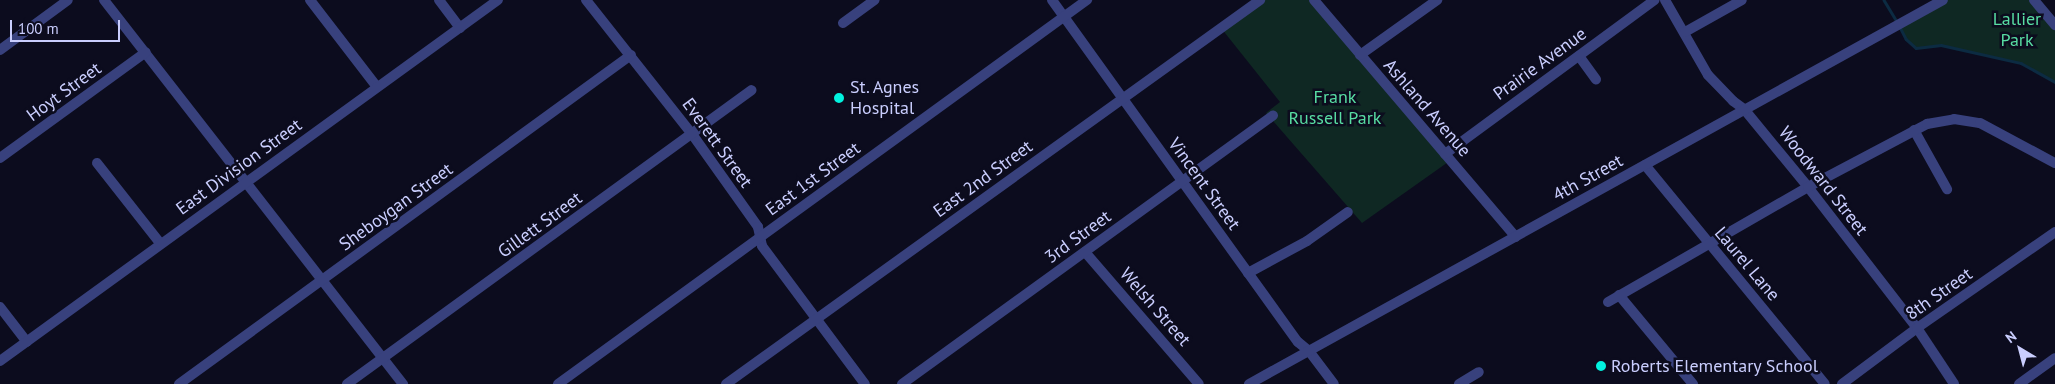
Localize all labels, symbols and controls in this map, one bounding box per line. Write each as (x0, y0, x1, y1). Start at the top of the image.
park label: Lallier Park (1993, 9, 2041, 52)
scale bar (12, 10, 122, 42)
text: 100 m (18, 19, 59, 38)
street label: Prairie Avenue (1489, 23, 1591, 105)
street label: Ashland Avenue (1379, 55, 1475, 161)
street label: Hoyt Street (23, 58, 105, 126)
place label: St. Agnes Hospital (850, 77, 921, 120)
park label: Frank Russell Park (1289, 87, 1381, 130)
marker: St. Agnes Hospital (832, 91, 846, 105)
street label: Everett Street (677, 94, 757, 192)
street label: East Division Street (172, 114, 306, 220)
street label: Woodward Street (1774, 122, 1872, 240)
street label: Vincent Street (1163, 134, 1245, 234)
street label: East 2nd Street (929, 136, 1037, 222)
street label: East 1st Street (762, 138, 864, 220)
street label: 4th Street (1549, 150, 1627, 206)
street label: Sheboygan Street (335, 159, 457, 255)
street label: Gillett Street (494, 187, 586, 263)
street label: 3rd Street (1041, 206, 1115, 268)
street label: Laurel Lane (1710, 223, 1784, 305)
street label: Welsh Street (1115, 263, 1195, 351)
street label: 8th Street (1901, 263, 1977, 325)
north arrow (1995, 324, 2045, 374)
text: N (2002, 327, 2020, 347)
place label: Roberts Elementary School (1611, 355, 1819, 377)
marker: Roberts Elementary School (1595, 360, 1607, 372)

